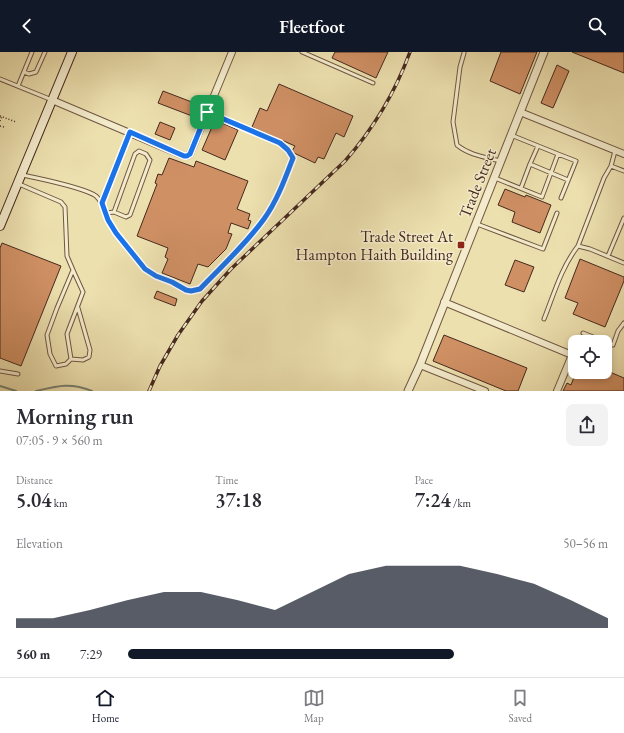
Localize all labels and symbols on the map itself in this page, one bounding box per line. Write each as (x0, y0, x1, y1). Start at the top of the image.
pin (190, 95, 224, 129)
street label: Trade Street (454, 145, 501, 221)
place label: Trade Street At Hampton Haith Building (296, 226, 454, 265)
marker: Trade Street At Hampton Haith Building (456, 240, 466, 250)

